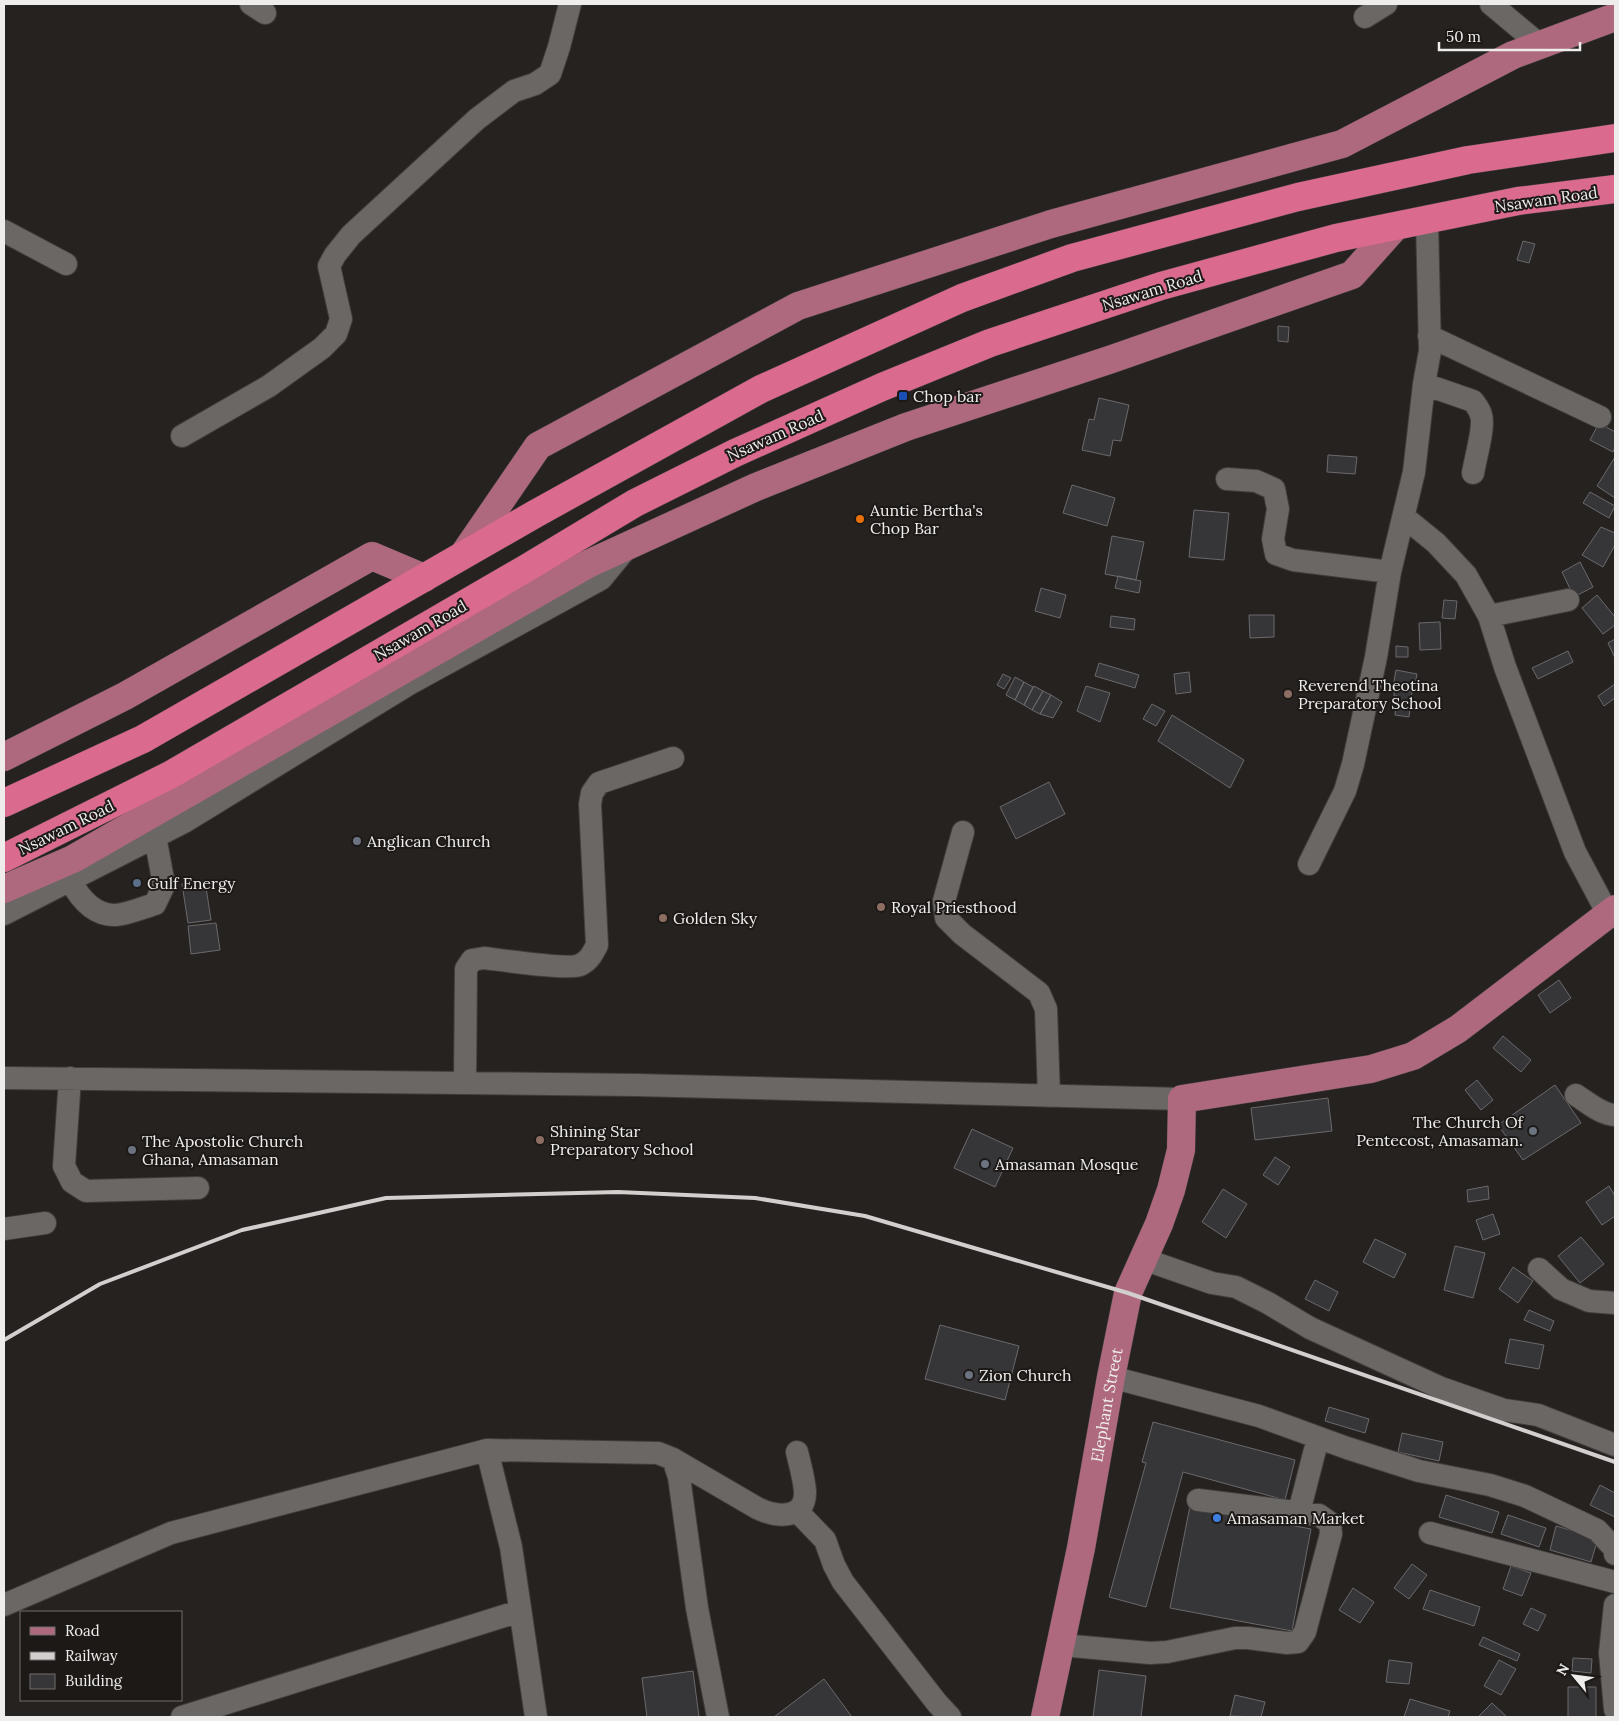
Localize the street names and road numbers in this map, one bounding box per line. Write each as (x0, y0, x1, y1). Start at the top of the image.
street label: Nsawam Road (1493, 182, 1599, 216)
street label: Nsawam Road (1099, 265, 1205, 315)
street label: Nsawam Road (723, 405, 827, 465)
street label: Nsawam Road (370, 595, 470, 665)
street label: Nsawam Road (15, 795, 118, 859)
street label: Elephant Street (1086, 1345, 1127, 1464)

